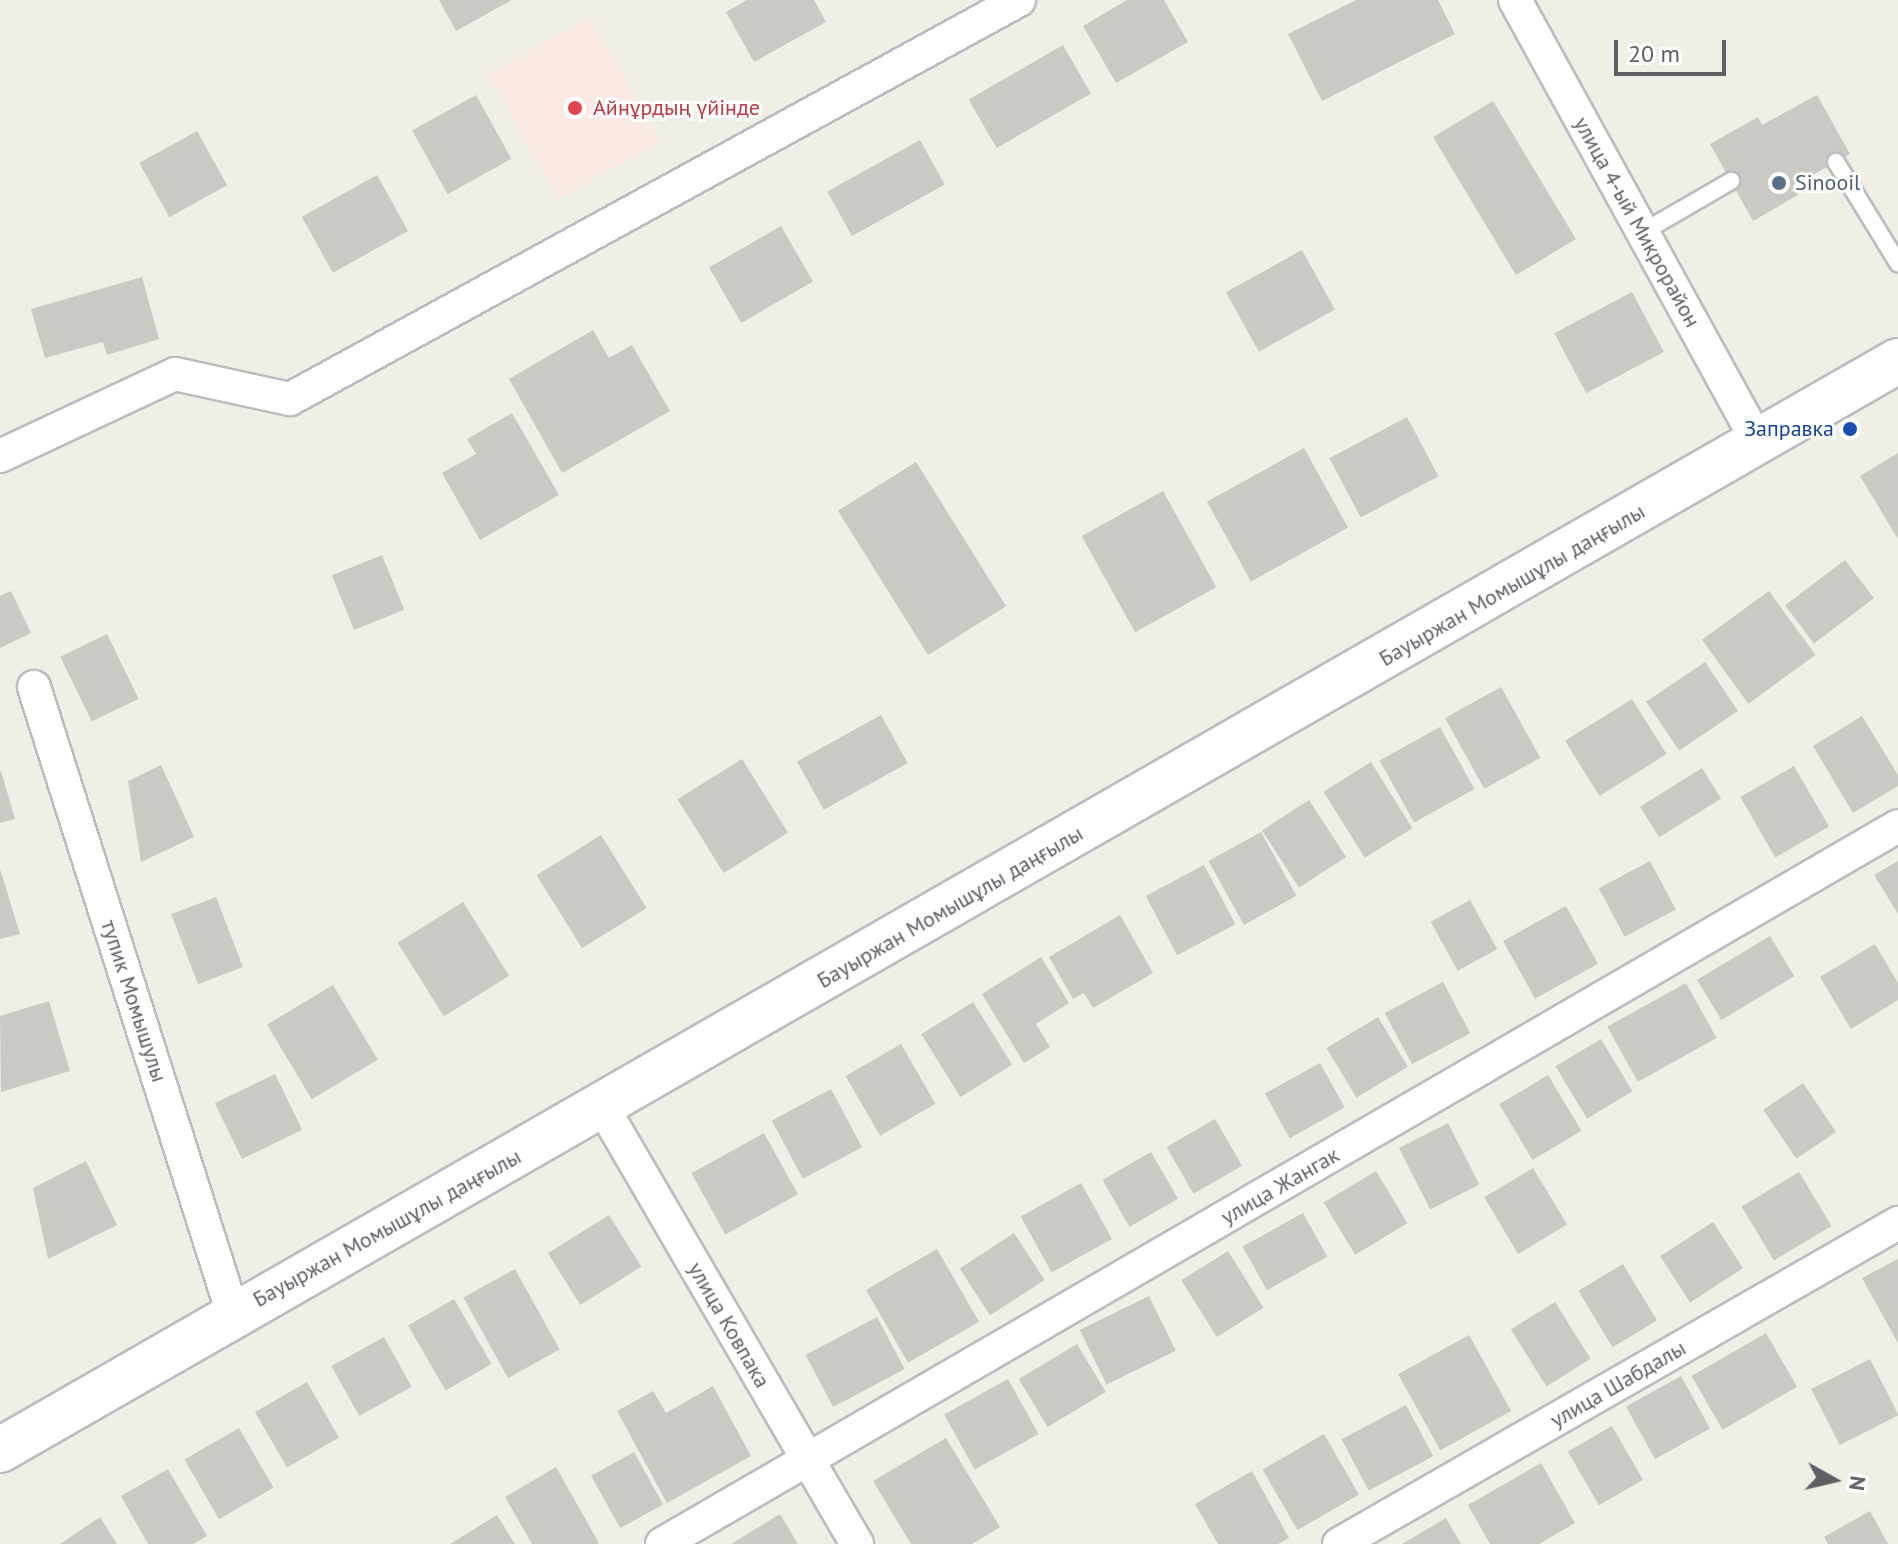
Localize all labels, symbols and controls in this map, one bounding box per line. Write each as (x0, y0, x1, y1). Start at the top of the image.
scale bar (1618, 24, 1730, 74)
text: 20 m (1628, 38, 1680, 69)
place label: Айнұрдың үйінде (593, 95, 760, 121)
marker: Айнұрдың үйінде (564, 97, 586, 119)
street label: улица 4-ый Микрорайон (1568, 112, 1706, 332)
place label: Sinooil (1795, 170, 1861, 196)
marker: Sinooil (1770, 174, 1788, 192)
place label: Заправка (1744, 416, 1834, 442)
marker: Заправка (1841, 420, 1859, 438)
street label: Бауыржан Момышұлы даңғылы (1374, 498, 1650, 672)
street label: Бауыржан Момышұлы даңғылы (812, 820, 1088, 994)
street label: тупик Момышулы (95, 917, 173, 1085)
street label: улица Жангак (1216, 1142, 1344, 1230)
street label: Бауыржан Момышұлы даңғылы (248, 1143, 526, 1313)
street label: улица Ковпака (682, 1257, 776, 1393)
street label: улица Шабдалы (1546, 1335, 1690, 1433)
north arrow (1794, 1440, 1874, 1520)
text: N (1843, 1474, 1873, 1492)

